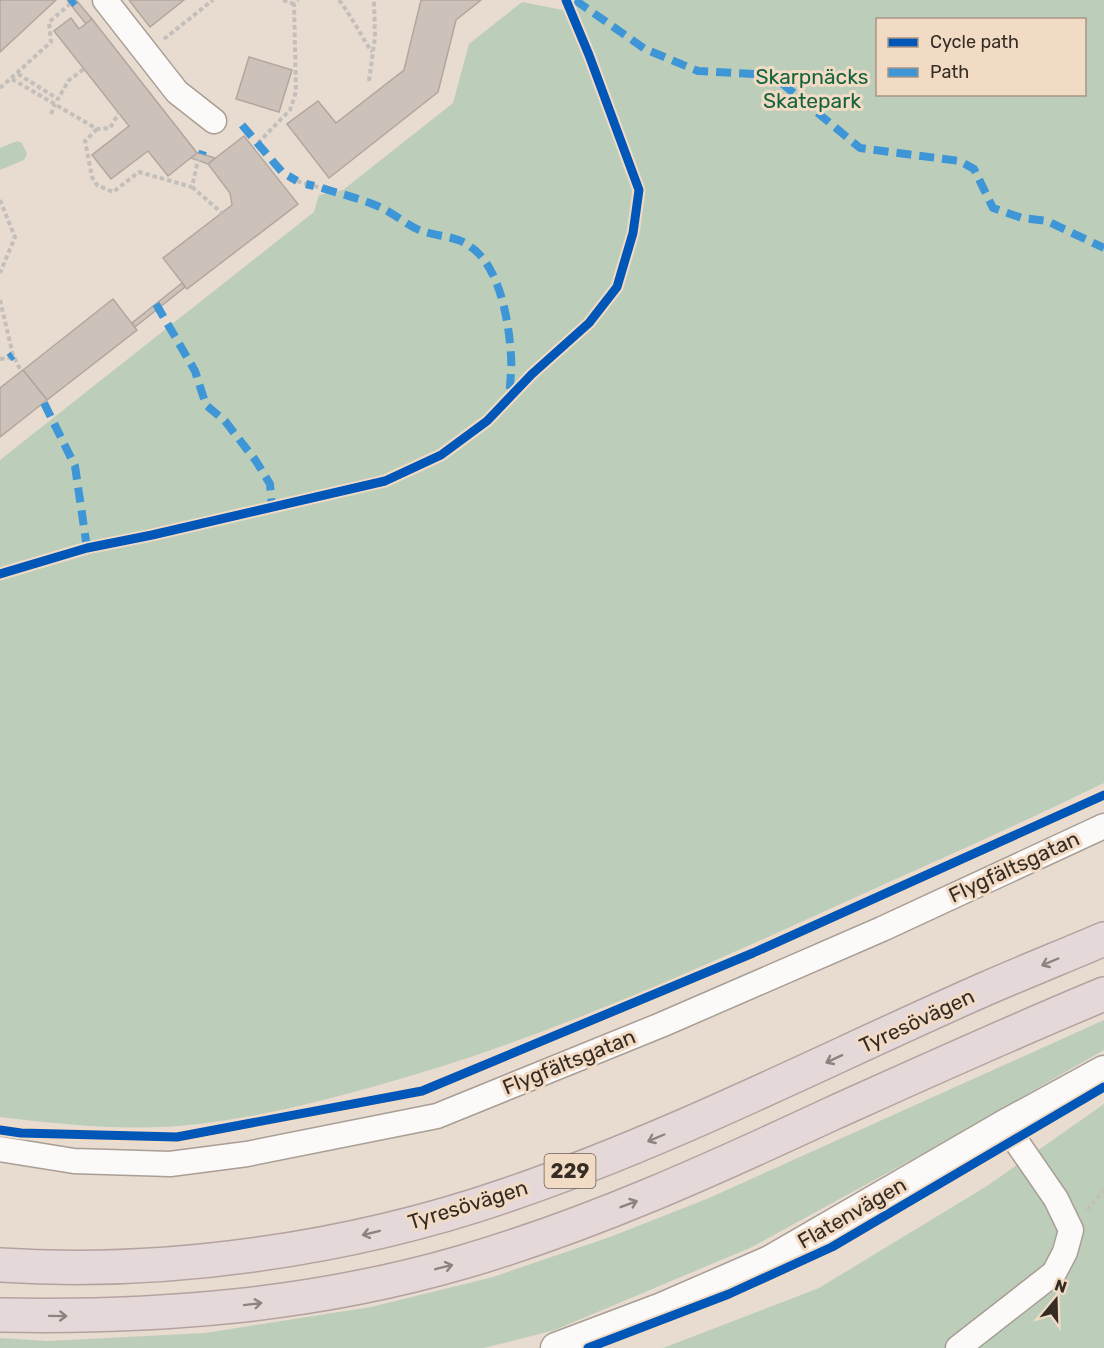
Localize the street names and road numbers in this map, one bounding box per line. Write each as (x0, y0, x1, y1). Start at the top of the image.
street label: Flygfältsgatan (944, 825, 1083, 908)
street label: Tyresövägen (855, 983, 978, 1058)
street label: Flygfältsgatan (499, 1023, 639, 1100)
road number: 229 (544, 1154, 596, 1188)
street label: Flatenvägen (793, 1171, 910, 1254)
street label: Tyresövägen (405, 1174, 531, 1235)

